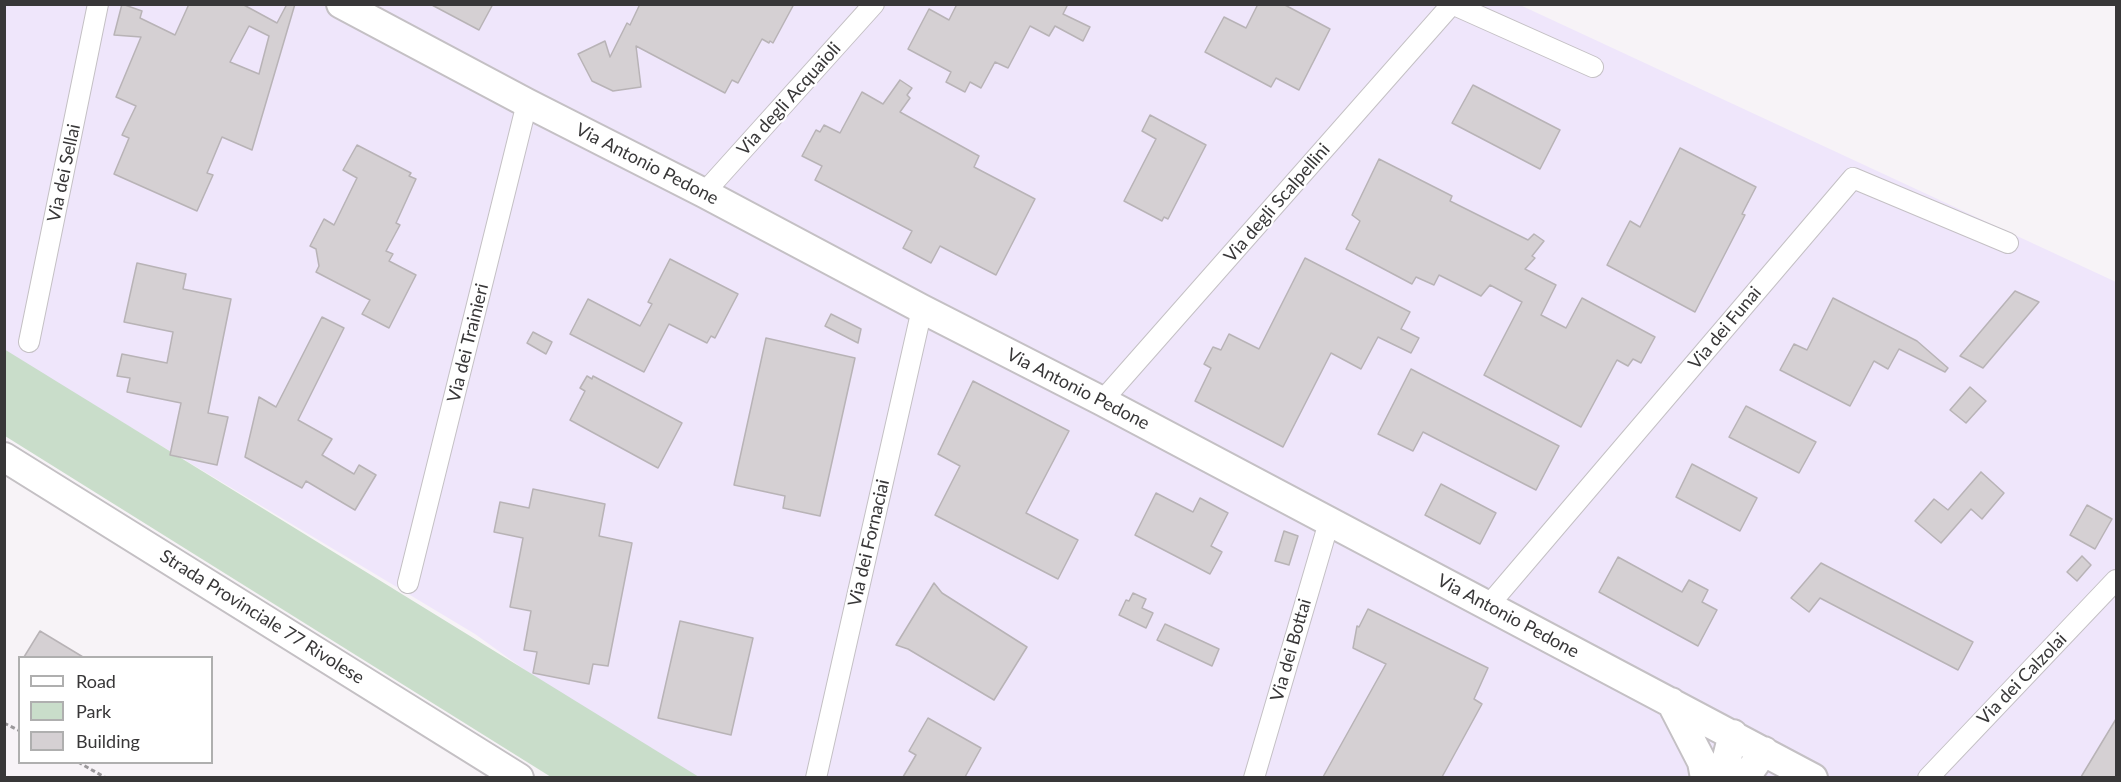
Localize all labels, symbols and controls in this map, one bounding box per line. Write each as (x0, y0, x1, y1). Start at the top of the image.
street label: Via degli Acquaioli (733, 38, 845, 160)
street label: Via Antonio Pedone (572, 119, 722, 209)
street label: Via dei Sellai (43, 122, 85, 224)
street label: Via degli Scalpellini (1219, 139, 1335, 267)
street label: Via dei Trainieri (443, 281, 493, 405)
street label: Via dei Funai (1684, 282, 1766, 374)
street label: Via Antonio Pedone (1003, 344, 1153, 434)
street label: Via dei Fornaciai (844, 477, 894, 609)
street label: Strada Provinciale 77 Rivolese (156, 545, 368, 689)
street label: Via Antonio Pedone (1433, 569, 1583, 663)
street label: Via dei Bottai (1266, 596, 1316, 704)
street label: Via dei Calzolai (1973, 629, 2071, 729)
legend (18, 656, 213, 764)
text: Road (76, 670, 116, 692)
text: Park (76, 700, 111, 722)
text: Building (76, 730, 140, 752)

